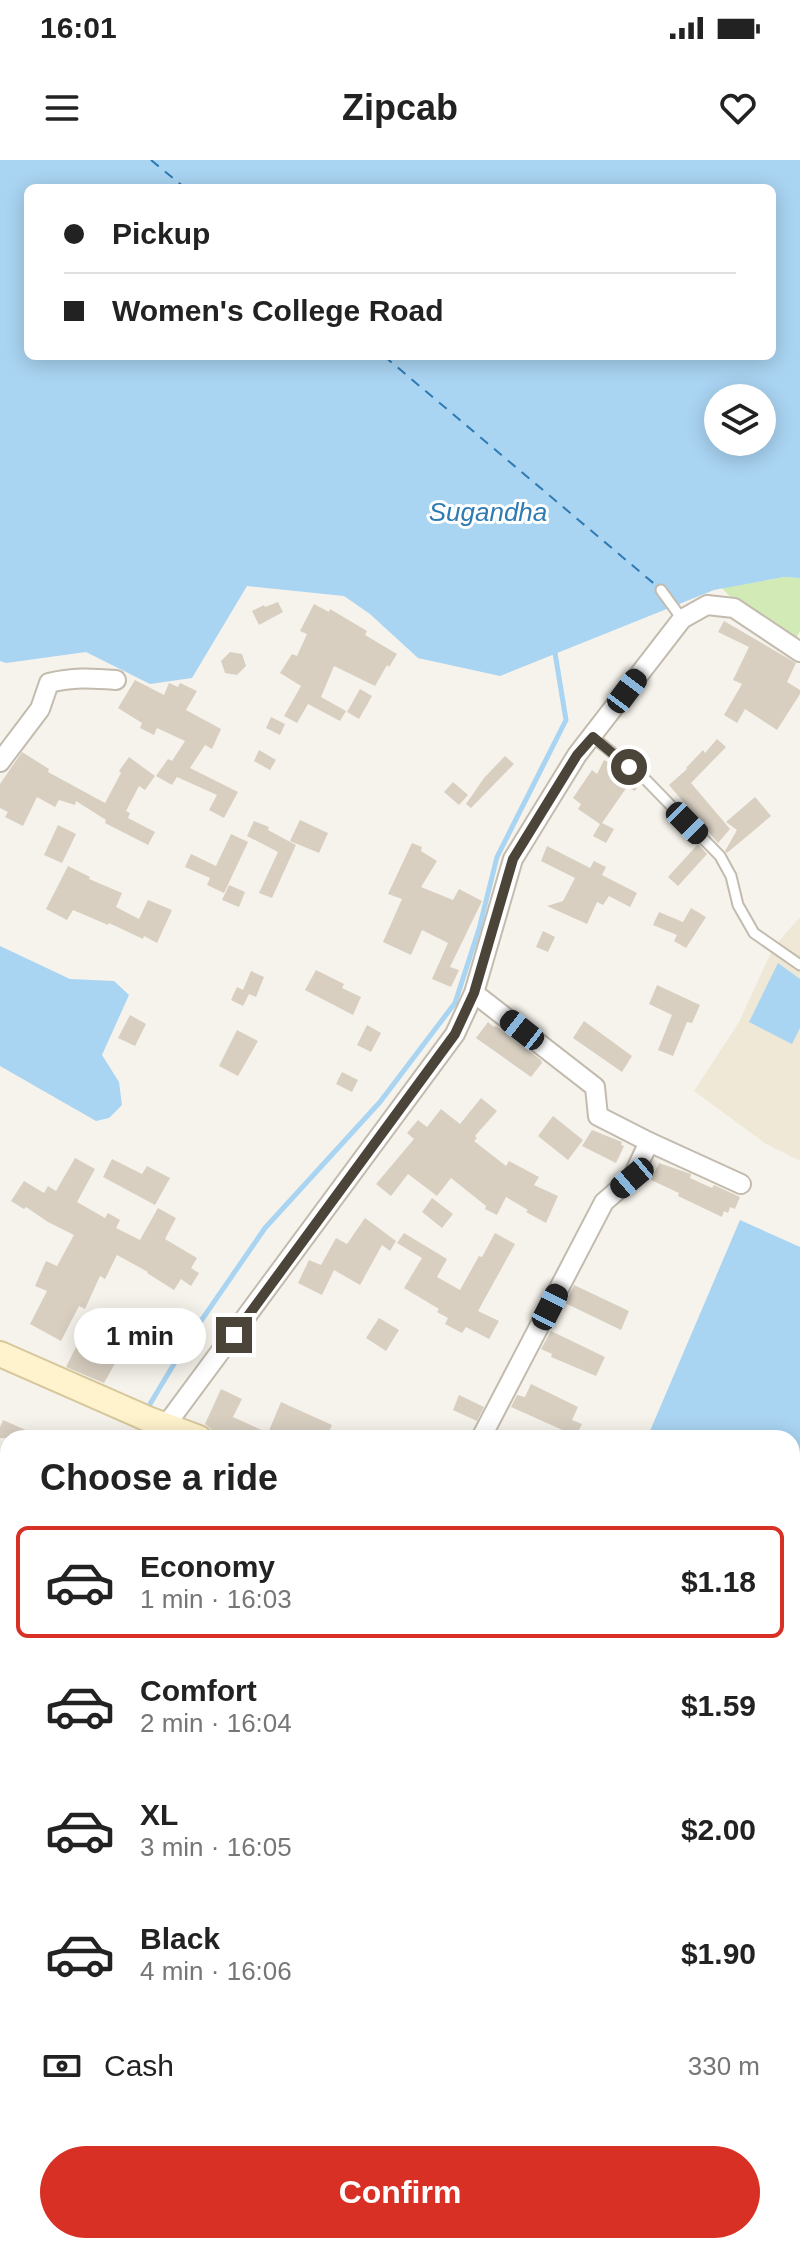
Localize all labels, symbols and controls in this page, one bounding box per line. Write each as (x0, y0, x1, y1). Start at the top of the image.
text: 16:01 (40, 11, 117, 44)
icon: menu (40, 86, 84, 130)
icon: heart (716, 86, 760, 130)
text: Zipcab (342, 87, 458, 128)
text: Pickup (112, 217, 210, 250)
text: Women's College Road (112, 294, 444, 327)
map controls (704, 384, 776, 456)
button: layers (704, 384, 776, 456)
water label: Sugandha (429, 497, 547, 527)
car (603, 665, 651, 717)
route start (611, 749, 647, 785)
car (662, 798, 712, 848)
car (496, 1006, 548, 1054)
car (606, 1153, 658, 1203)
car (528, 1280, 572, 1334)
callout: 1 min (74, 1307, 206, 1363)
route end (216, 1317, 252, 1353)
text: 1 min (106, 1321, 174, 1351)
text: Choose a ride (40, 1457, 278, 1498)
icon: car (44, 1546, 116, 1618)
text: Economy (140, 1550, 275, 1583)
text: $1.18 (681, 1565, 756, 1598)
text: 1 min · 16:03 (140, 1584, 292, 1614)
icon: car (44, 1670, 116, 1742)
text: Comfort (140, 1674, 257, 1707)
text: $1.59 (681, 1689, 756, 1722)
text: 2 min · 16:04 (140, 1708, 292, 1738)
icon: car (44, 1794, 116, 1866)
text: XL (140, 1798, 178, 1831)
text: $2.00 (681, 1813, 756, 1846)
text: 3 min · 16:05 (140, 1832, 292, 1862)
icon: car (44, 1918, 116, 1990)
text: Black (140, 1922, 220, 1955)
text: $1.90 (681, 1937, 756, 1970)
text: 4 min · 16:06 (140, 1956, 292, 1986)
icon: cash (40, 2044, 84, 2088)
text: Cash (104, 2049, 174, 2082)
text: 330 m (688, 2051, 760, 2081)
button: Confirm (40, 2146, 760, 2238)

